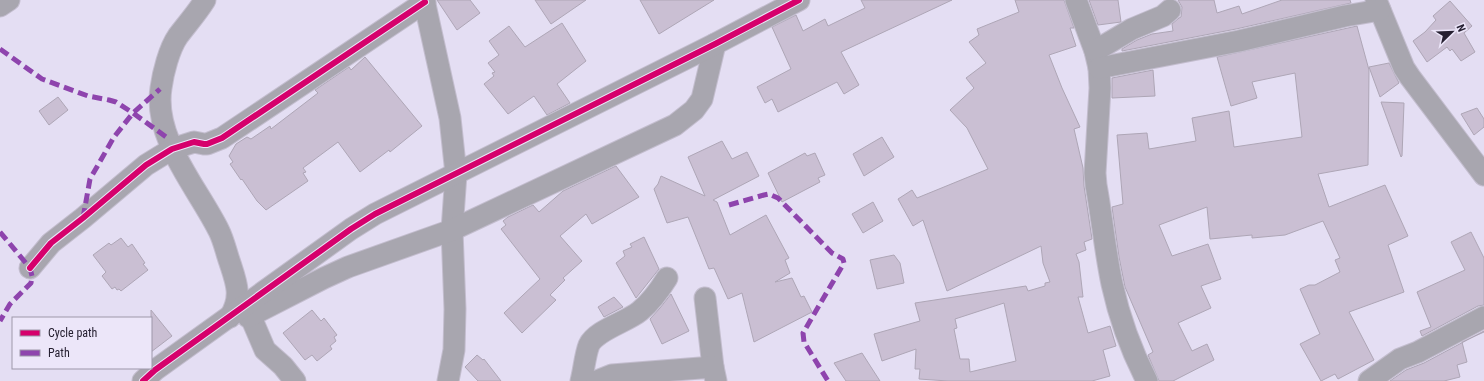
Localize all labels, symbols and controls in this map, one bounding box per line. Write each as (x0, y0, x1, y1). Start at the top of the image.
north arrow (1432, 12, 1472, 52)
text: N (1453, 23, 1468, 34)
legend (12, 317, 152, 369)
text: Cycle path (48, 326, 98, 340)
text: Path (48, 346, 70, 360)

